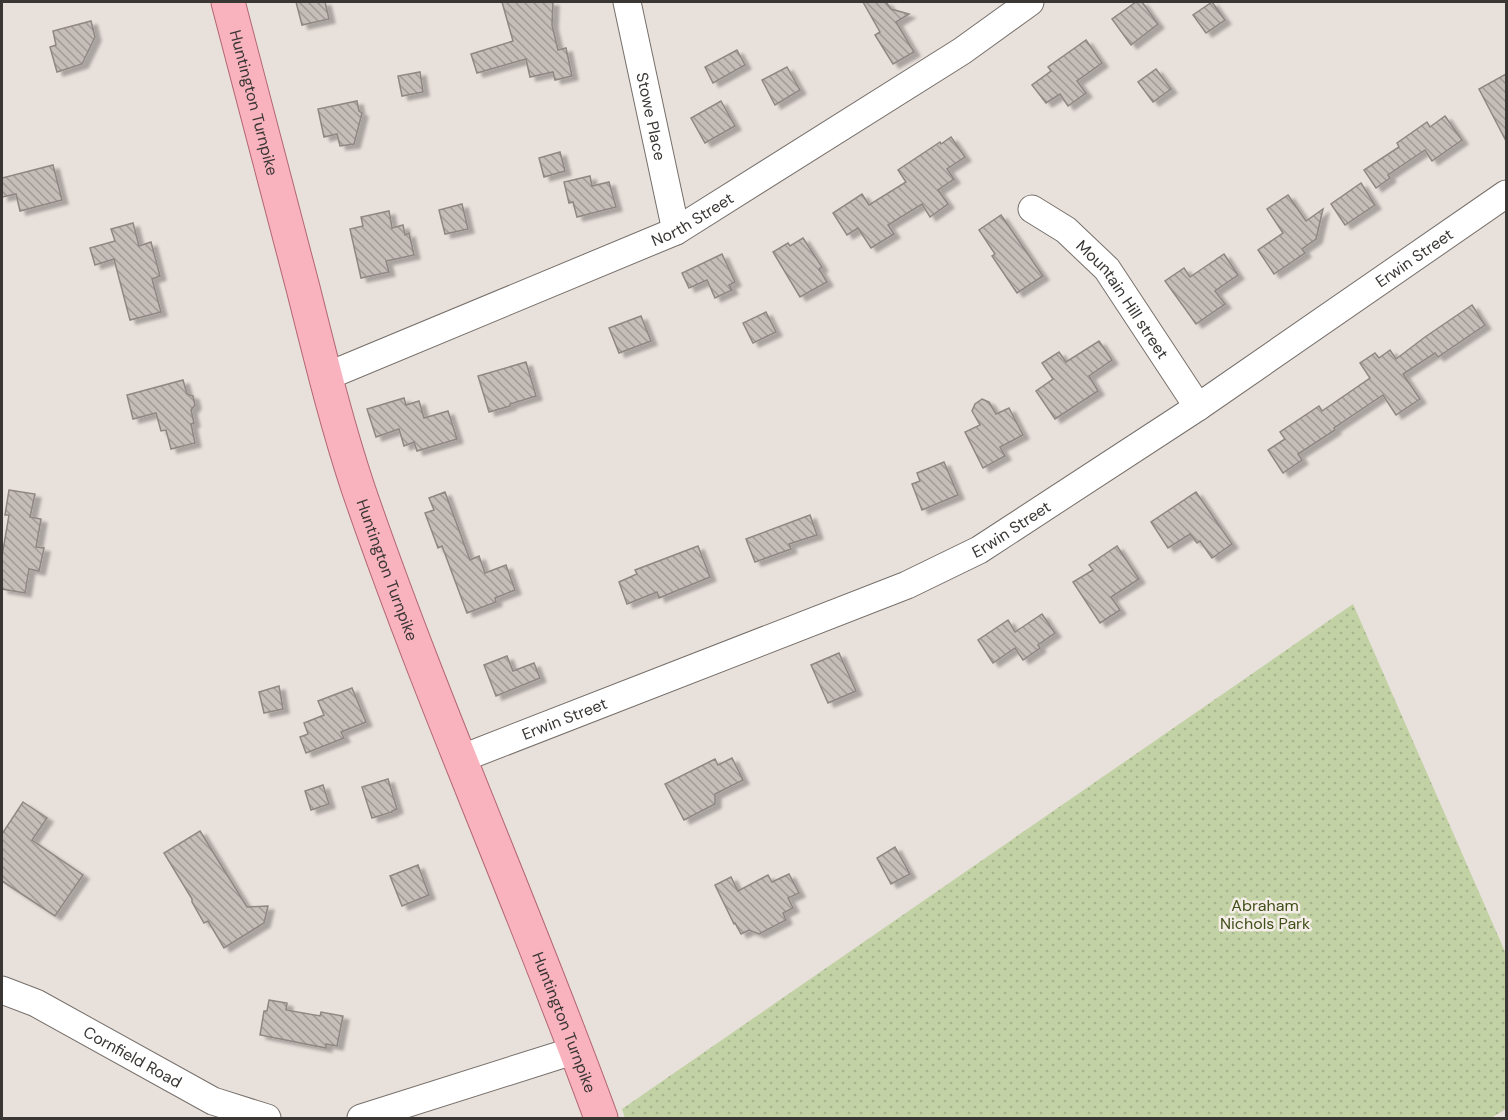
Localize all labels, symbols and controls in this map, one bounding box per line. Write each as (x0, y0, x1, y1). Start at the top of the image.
street label: Huntington Turnpike (225, 28, 283, 178)
street label: Stowe Place (631, 70, 671, 163)
street label: North Street (648, 188, 737, 251)
street label: Erwin Street (1371, 224, 1457, 292)
street label: Mountain Hill street (1072, 235, 1173, 363)
street label: Huntington Turnpike (352, 496, 423, 644)
street label: Erwin Street (969, 496, 1055, 563)
street label: Erwin Street (519, 693, 610, 745)
park label: Abraham Nichols Park (1220, 895, 1310, 934)
street label: Huntington Turnpike (527, 949, 601, 1096)
street label: Cornfield Road (80, 1021, 185, 1093)

